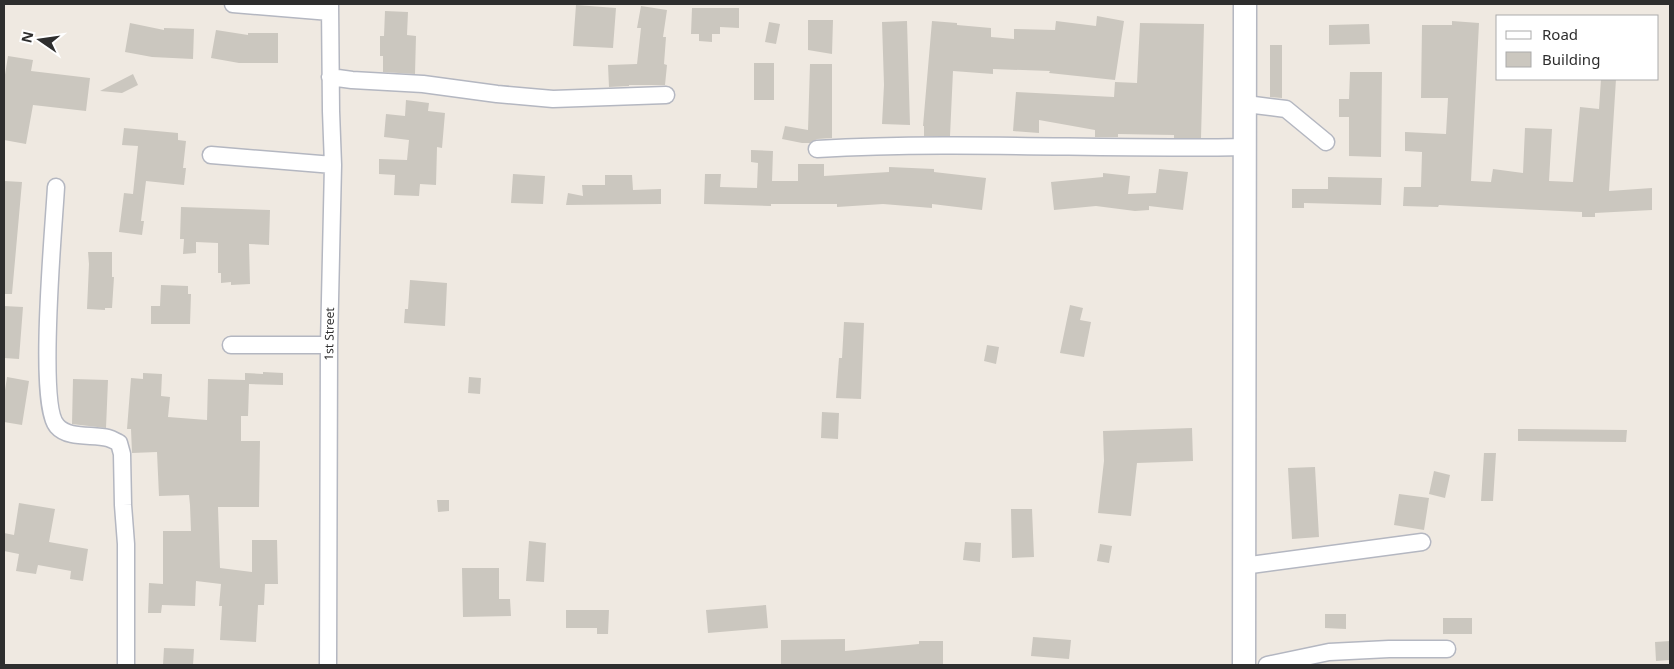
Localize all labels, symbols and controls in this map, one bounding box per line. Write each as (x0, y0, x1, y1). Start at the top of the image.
north arrow (15, 15, 65, 65)
legend (1496, 15, 1659, 80)
text: Road (1542, 24, 1578, 44)
text: N (16, 29, 37, 45)
text: Building (1542, 49, 1600, 69)
street label: 1st Street (320, 306, 338, 361)

